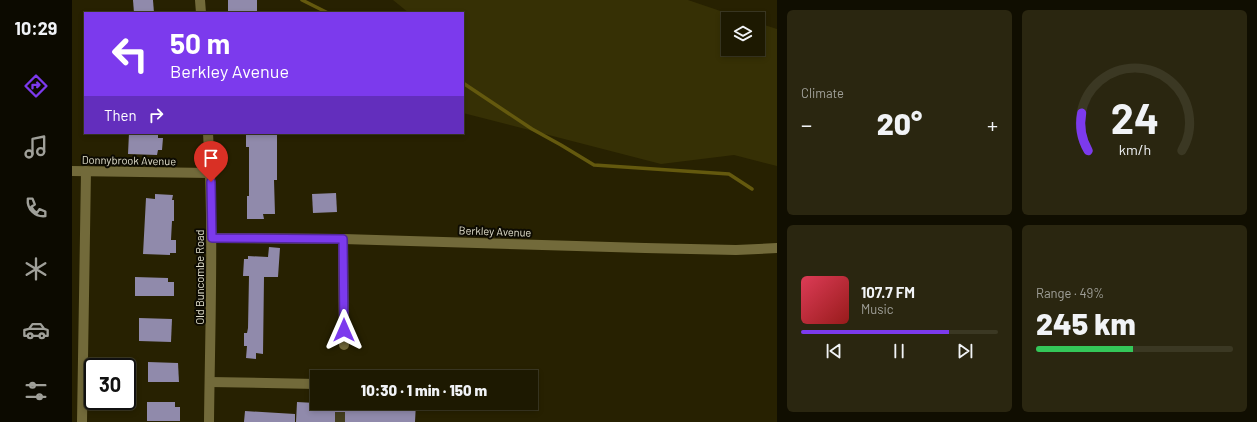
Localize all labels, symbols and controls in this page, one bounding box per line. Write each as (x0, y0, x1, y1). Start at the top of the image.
map controls (721, 12, 765, 56)
button: layers (721, 12, 765, 56)
text: 10:29 (15, 17, 57, 39)
text: 50 m (170, 26, 230, 60)
icon: left (104, 28, 156, 80)
text: Berkley Avenue (170, 60, 289, 82)
icon: directions (22, 72, 50, 100)
text: Climate (801, 85, 844, 101)
text: 24 (1110, 91, 1159, 141)
icon: right (145, 104, 167, 126)
text: 20° (877, 105, 922, 141)
text: Then (104, 106, 137, 124)
text: − (801, 111, 812, 137)
text: + (987, 111, 998, 137)
icon: music (22, 133, 50, 161)
text: km/h (1118, 140, 1151, 157)
pin (194, 141, 228, 182)
icon: arrive (200, 147, 222, 169)
street label: Donnybrook Avenue (82, 153, 176, 167)
icon: phone (22, 194, 50, 222)
street label: Berkley Avenue (458, 223, 532, 239)
street label: Old Buncombe Road (193, 229, 206, 325)
icon: climate (22, 255, 50, 283)
text: 107.7 FM (861, 283, 915, 301)
text: Range · 49% (1036, 285, 1104, 301)
text: Music (861, 301, 894, 317)
text: 245 km (1036, 305, 1136, 341)
position arrow (323, 309, 365, 351)
icon: car (22, 316, 50, 344)
icon: previous (823, 340, 845, 362)
icon: pause (888, 340, 910, 362)
icon: next (954, 340, 976, 362)
speed limit sign: 30 (84, 358, 136, 410)
icon: filters (22, 377, 50, 405)
text: 10:30 · 1 min · 150 m (361, 381, 487, 399)

